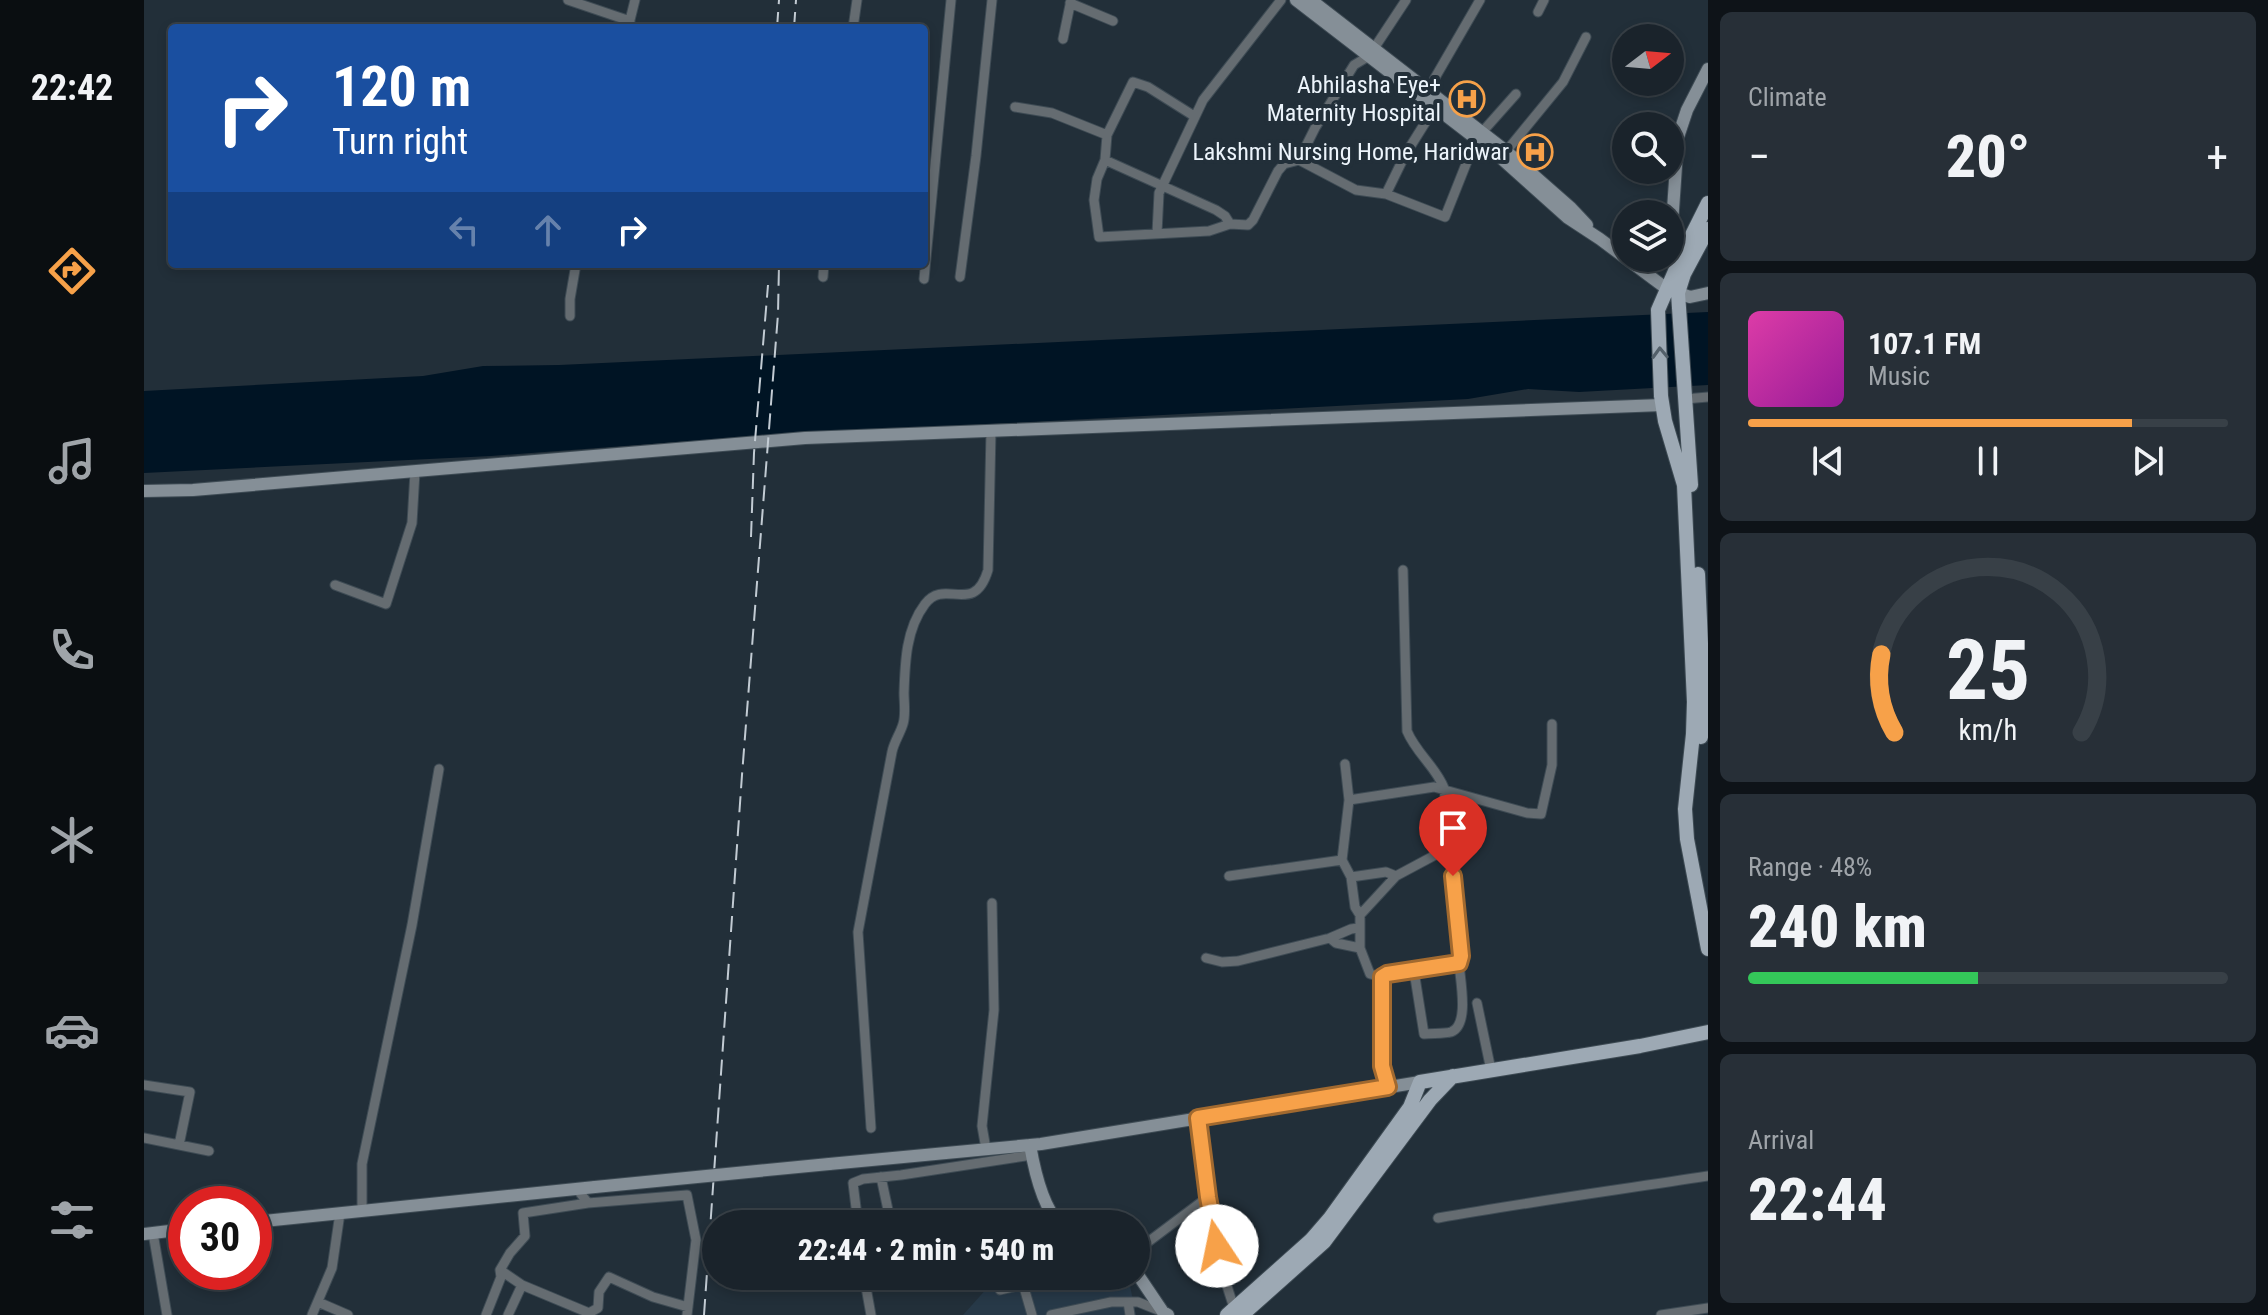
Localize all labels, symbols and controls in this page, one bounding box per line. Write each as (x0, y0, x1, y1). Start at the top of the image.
north arrow (1612, 24, 1684, 96)
map controls (1612, 24, 1684, 272)
text: 120 m (332, 54, 471, 120)
icon: right (200, 56, 304, 160)
text: 22:42 (31, 67, 113, 109)
place label: Abhilasha Eye+ Maternity Hospital (1267, 71, 1441, 127)
hospital icon: Abhilasha Eye+ Maternity Hospital (1448, 80, 1486, 118)
text: Climate (1748, 82, 1827, 112)
button: search (1612, 112, 1684, 184)
text: Turn right (332, 121, 468, 163)
text: 20° (1946, 121, 2030, 192)
text: − (1748, 131, 1770, 183)
text: + (2206, 131, 2228, 183)
hospital icon: Lakshmi Nursing Home, Haridwar (1516, 133, 1554, 171)
place label: Lakshmi Nursing Home, Haridwar (1192, 138, 1509, 166)
button: layers (1612, 200, 1684, 272)
icon: left (442, 208, 486, 252)
icon: ahead (526, 208, 570, 252)
icon: right (610, 208, 654, 252)
icon: directions (44, 243, 100, 299)
text: 107.1 FM (1868, 326, 1981, 361)
one-way arrow (1651, 346, 1668, 359)
text: Music (1868, 361, 1930, 391)
icon: music (44, 433, 100, 489)
icon: previous (1806, 439, 1850, 483)
icon: pause (1966, 439, 2010, 483)
icon: next (2126, 439, 2170, 483)
icon: phone (44, 622, 100, 678)
text: 25 (1946, 622, 2030, 719)
text: km/h (1959, 714, 2017, 748)
pin (1419, 794, 1487, 876)
icon: arrive (1431, 806, 1475, 850)
icon: climate (44, 812, 100, 868)
text: Range · 48% (1748, 852, 1872, 882)
text: 240 km (1748, 891, 1927, 962)
icon: car (44, 1002, 100, 1058)
text: Arrival (1748, 1125, 1814, 1155)
text: 22:44 (1748, 1164, 1887, 1235)
speed limit sign: 30 (168, 1186, 272, 1290)
icon: filters (44, 1192, 100, 1248)
position arrow (1175, 1204, 1259, 1288)
text: 22:44 · 2 min · 540 m (798, 1232, 1054, 1267)

